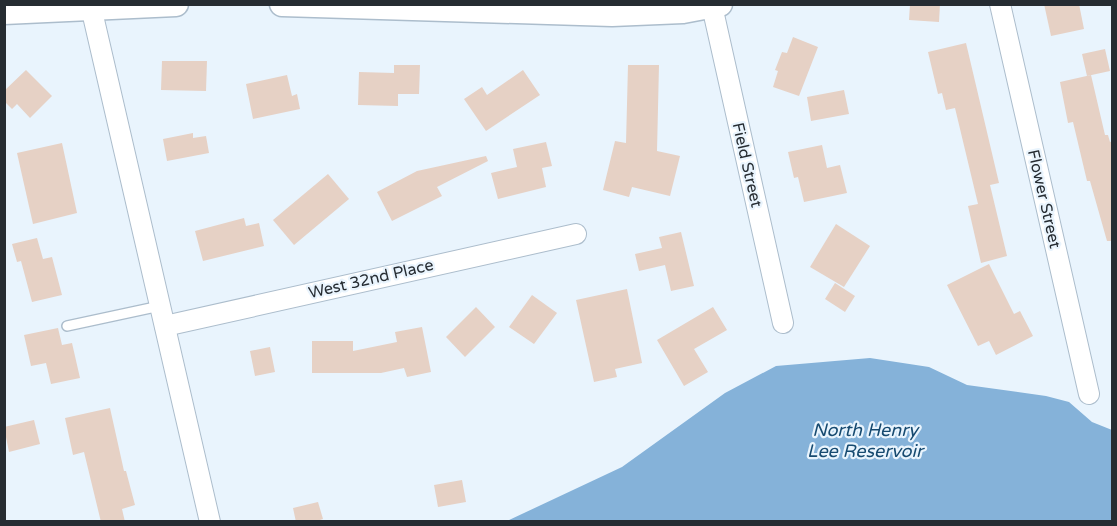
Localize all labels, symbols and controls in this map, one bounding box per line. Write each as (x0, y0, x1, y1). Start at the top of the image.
street label: Field Street (728, 121, 766, 209)
street label: Flower Street (1023, 148, 1065, 250)
street label: West 32nd Place (307, 255, 435, 303)
water label: North Henry Lee Reservoir (807, 419, 925, 462)

